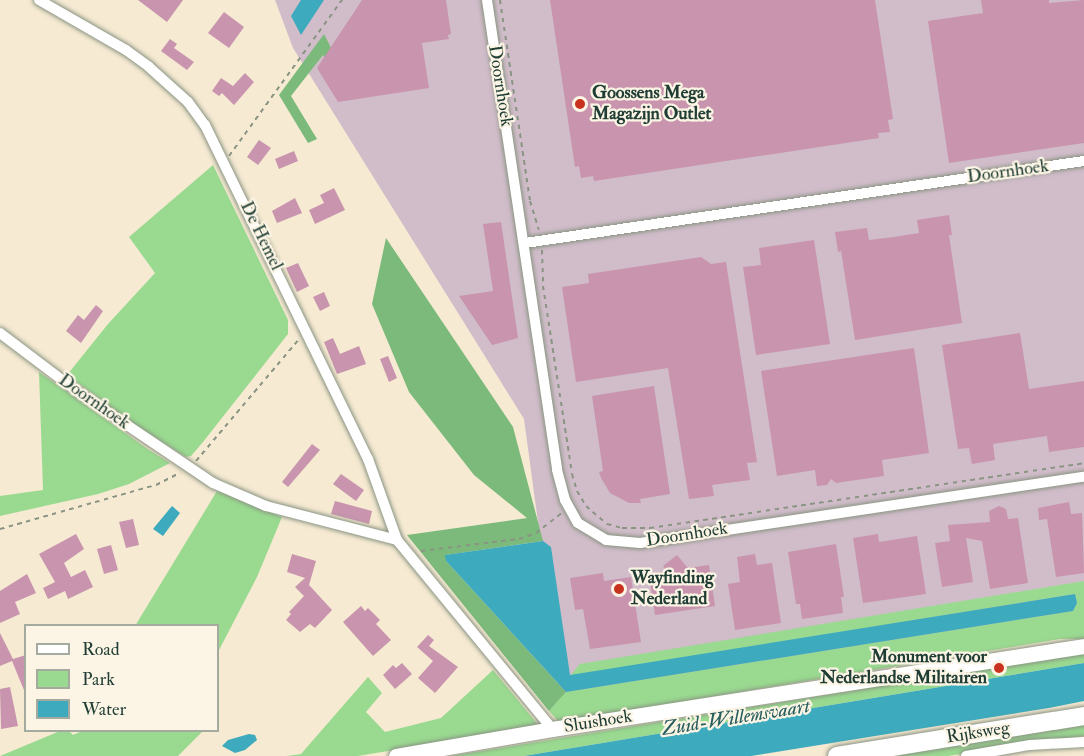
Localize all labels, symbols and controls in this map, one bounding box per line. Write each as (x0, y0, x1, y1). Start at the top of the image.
street label: Doornhoek (483, 44, 517, 128)
place label: Goossens Mega Magazijn Outlet (592, 83, 711, 125)
marker: Goossens Mega Magazijn Outlet (573, 97, 587, 111)
street label: Doornhoek (966, 156, 1050, 188)
street label: De Hemel (235, 198, 287, 274)
street label: Doornhoek (54, 370, 134, 434)
street label: Doornhoek (645, 518, 729, 552)
place label: Wayfinding Nederland (631, 568, 714, 610)
marker: Wayfinding Nederland (612, 582, 626, 596)
legend (24, 624, 219, 732)
text: Road (82, 638, 120, 661)
place label: Monument voor Nederlandse Militairen (820, 647, 987, 690)
marker: Monument voor Nederlandse Militairen (992, 661, 1006, 675)
text: Park (82, 668, 115, 691)
water label: Zuid-Willemsvaart (660, 693, 812, 741)
text: Water (82, 698, 126, 721)
street label: Sluishoek (562, 706, 634, 738)
street label: Rijksweg (945, 717, 1011, 749)

